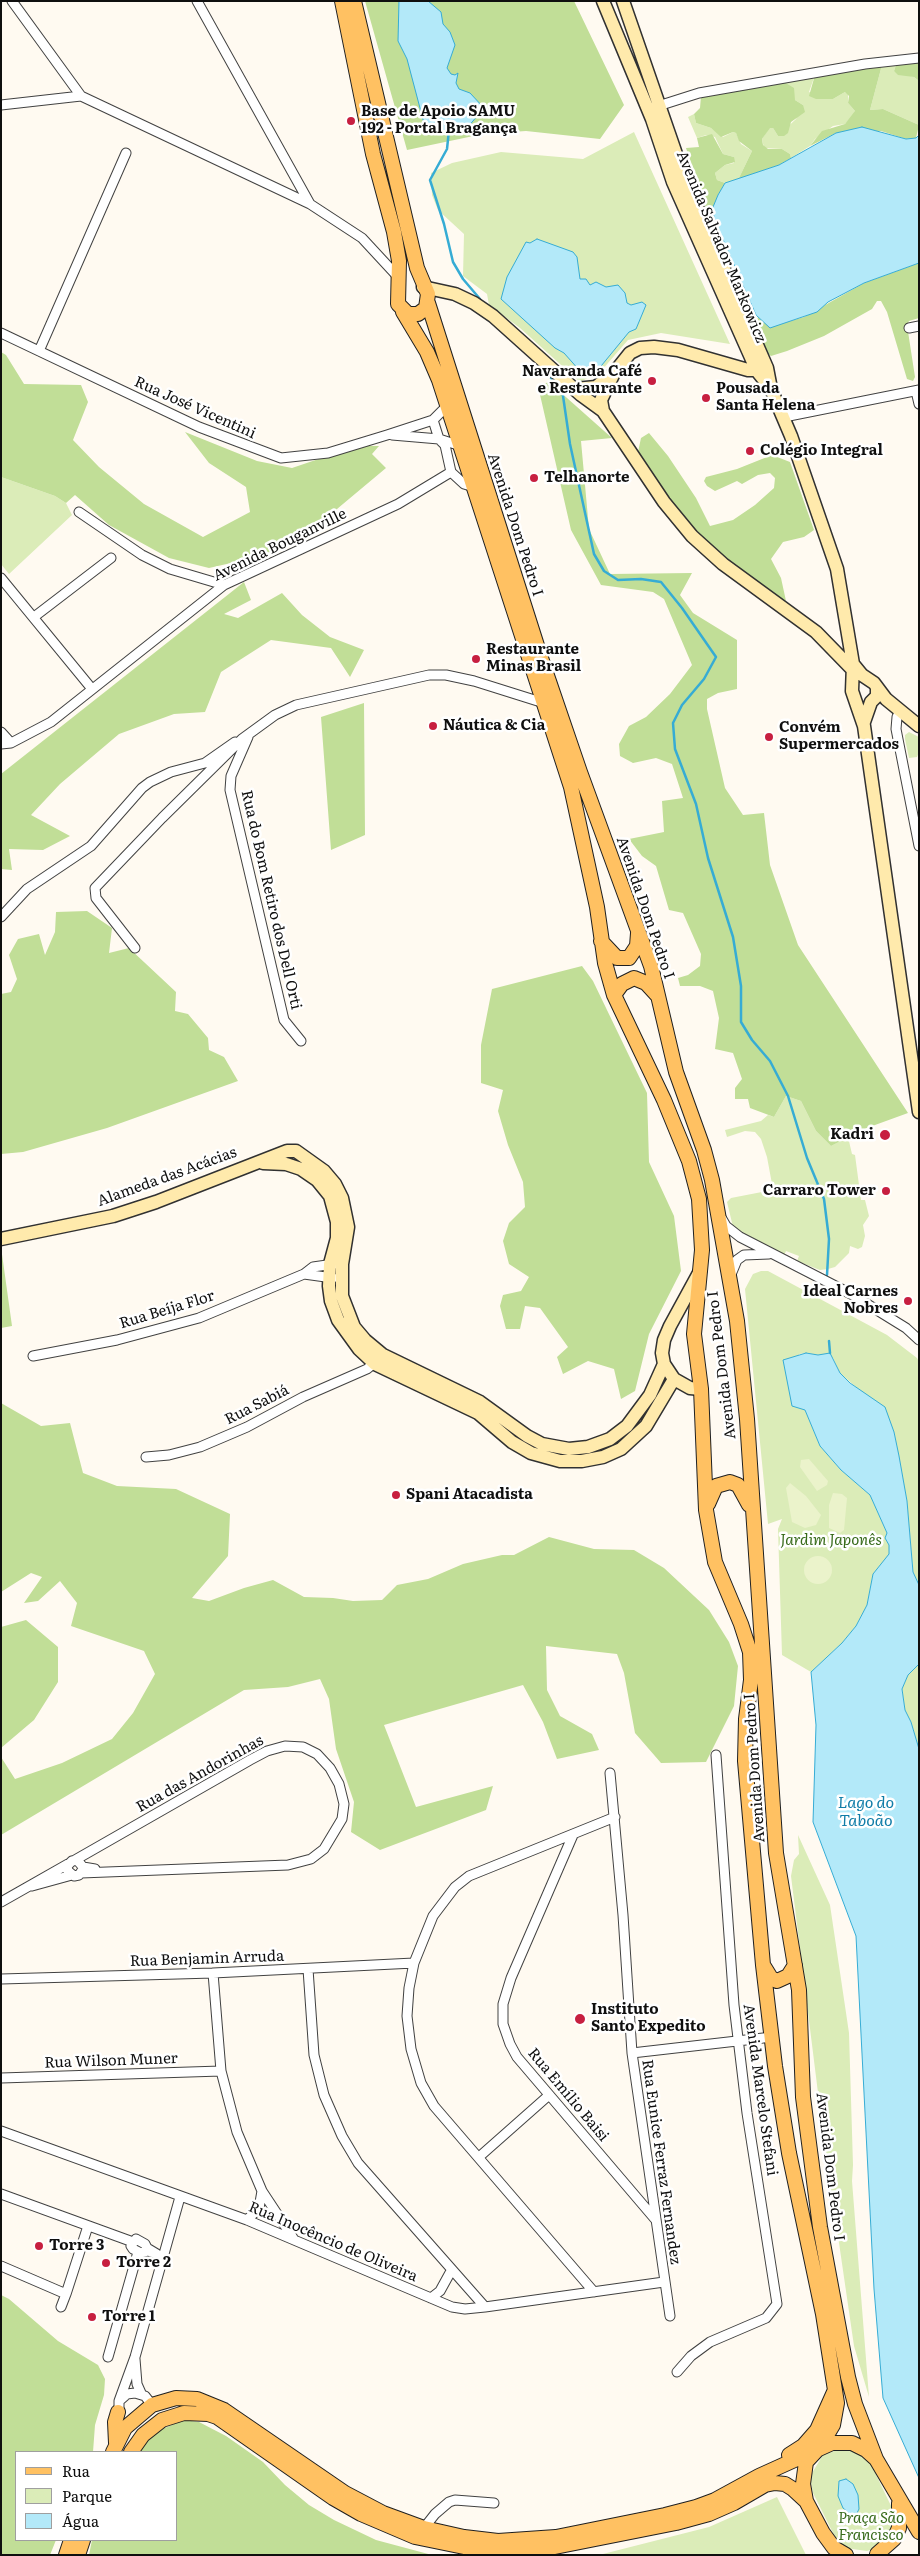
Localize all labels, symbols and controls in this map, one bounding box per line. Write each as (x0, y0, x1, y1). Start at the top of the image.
place label: Base de Apoio SAMU 192 - Portal Bragança (361, 103, 517, 138)
marker: Base de Apoio SAMU 192 - Portal Bragança (345, 115, 357, 127)
street label: Avenida Salvador Markowicz (672, 148, 770, 346)
place label: Navaranda Café e Restaurante (522, 363, 642, 398)
street label: Rua José Vicentini (131, 373, 259, 443)
marker: Navaranda Café e Restaurante (646, 375, 658, 387)
place label: Pousada Santa Helena (716, 380, 815, 415)
marker: Pousada Santa Helena (700, 392, 712, 404)
place label: Colégio Integral (760, 442, 883, 460)
marker: Colégio Integral (744, 445, 756, 457)
street label: Avenida Dom Pedro I (483, 451, 547, 599)
place label: Telhanorte (544, 469, 630, 487)
marker: Telhanorte (528, 472, 540, 484)
street label: Avenida Bouganville (210, 505, 350, 585)
place label: Restaurante Minas Brasil (486, 641, 581, 676)
marker: Restaurante Minas Brasil (470, 653, 482, 665)
place label: Náutica & Cia (443, 717, 545, 735)
place label: Convém Supermercados (779, 719, 899, 754)
marker: Náutica & Cia (427, 720, 439, 732)
marker: Convém Supermercados (763, 731, 775, 743)
street label: Rua do Bom Retiro dos Dell Orti (237, 789, 305, 1011)
street label: Avenida Dom Pedro I (612, 834, 678, 982)
place label: Kadri (830, 1126, 874, 1144)
marker: Kadri (878, 1128, 892, 1142)
street label: Alameda das Acácias (95, 1143, 239, 1211)
place label: Carraro Tower (763, 1182, 876, 1200)
marker: Carraro Tower (880, 1185, 892, 1197)
place label: Ideal Carnes Nobres (803, 1283, 898, 1318)
street label: Rua Beíja Flor (117, 1287, 217, 1333)
street label: Avenida Dom Pedro I (704, 1290, 740, 1440)
marker: Ideal Carnes Nobres (902, 1295, 914, 1307)
street label: Rua Sabiá (222, 1381, 292, 1429)
place label: Spani Atacadista (406, 1486, 533, 1504)
marker: Spani Atacadista (390, 1489, 402, 1501)
park label: Jardim Japonês (780, 1532, 882, 1550)
street label: Avenida Dom Pedro I (741, 1693, 769, 1843)
street label: Rua das Andorinhas (133, 1732, 267, 1816)
water label: Lago do Taboão (838, 1793, 894, 1831)
street label: Rua Benjamin Arruda (129, 1947, 285, 1971)
place label: Instituto Santo Expedito (591, 2001, 706, 2036)
street label: Avenida Marcelo Stefani (739, 2003, 781, 2177)
marker: Instituto Santo Expedito (573, 2012, 587, 2026)
street label: Rua Emílio Baisi (524, 2045, 612, 2145)
street label: Rua Wilson Muner (44, 2050, 178, 2072)
street label: Rua Eunice Ferraz Fernandez (638, 2058, 684, 2266)
street label: Avenida Dom Pedro I (812, 2092, 848, 2242)
street label: Rua Inocêncio de Oliveira (246, 2198, 420, 2286)
place label: Torre 3 (49, 2237, 104, 2255)
marker: Torre 3 (33, 2240, 45, 2252)
place label: Torre 2 (116, 2254, 171, 2272)
marker: Torre 2 (100, 2257, 112, 2269)
place label: Torre 1 (102, 2308, 155, 2326)
marker: Torre 1 (86, 2311, 98, 2323)
legend (15, 2451, 178, 2541)
text: Rua (62, 2459, 90, 2482)
text: Parque (62, 2484, 112, 2507)
text: Água (62, 2509, 99, 2532)
park label: Praça São Francisco (838, 2510, 904, 2545)

